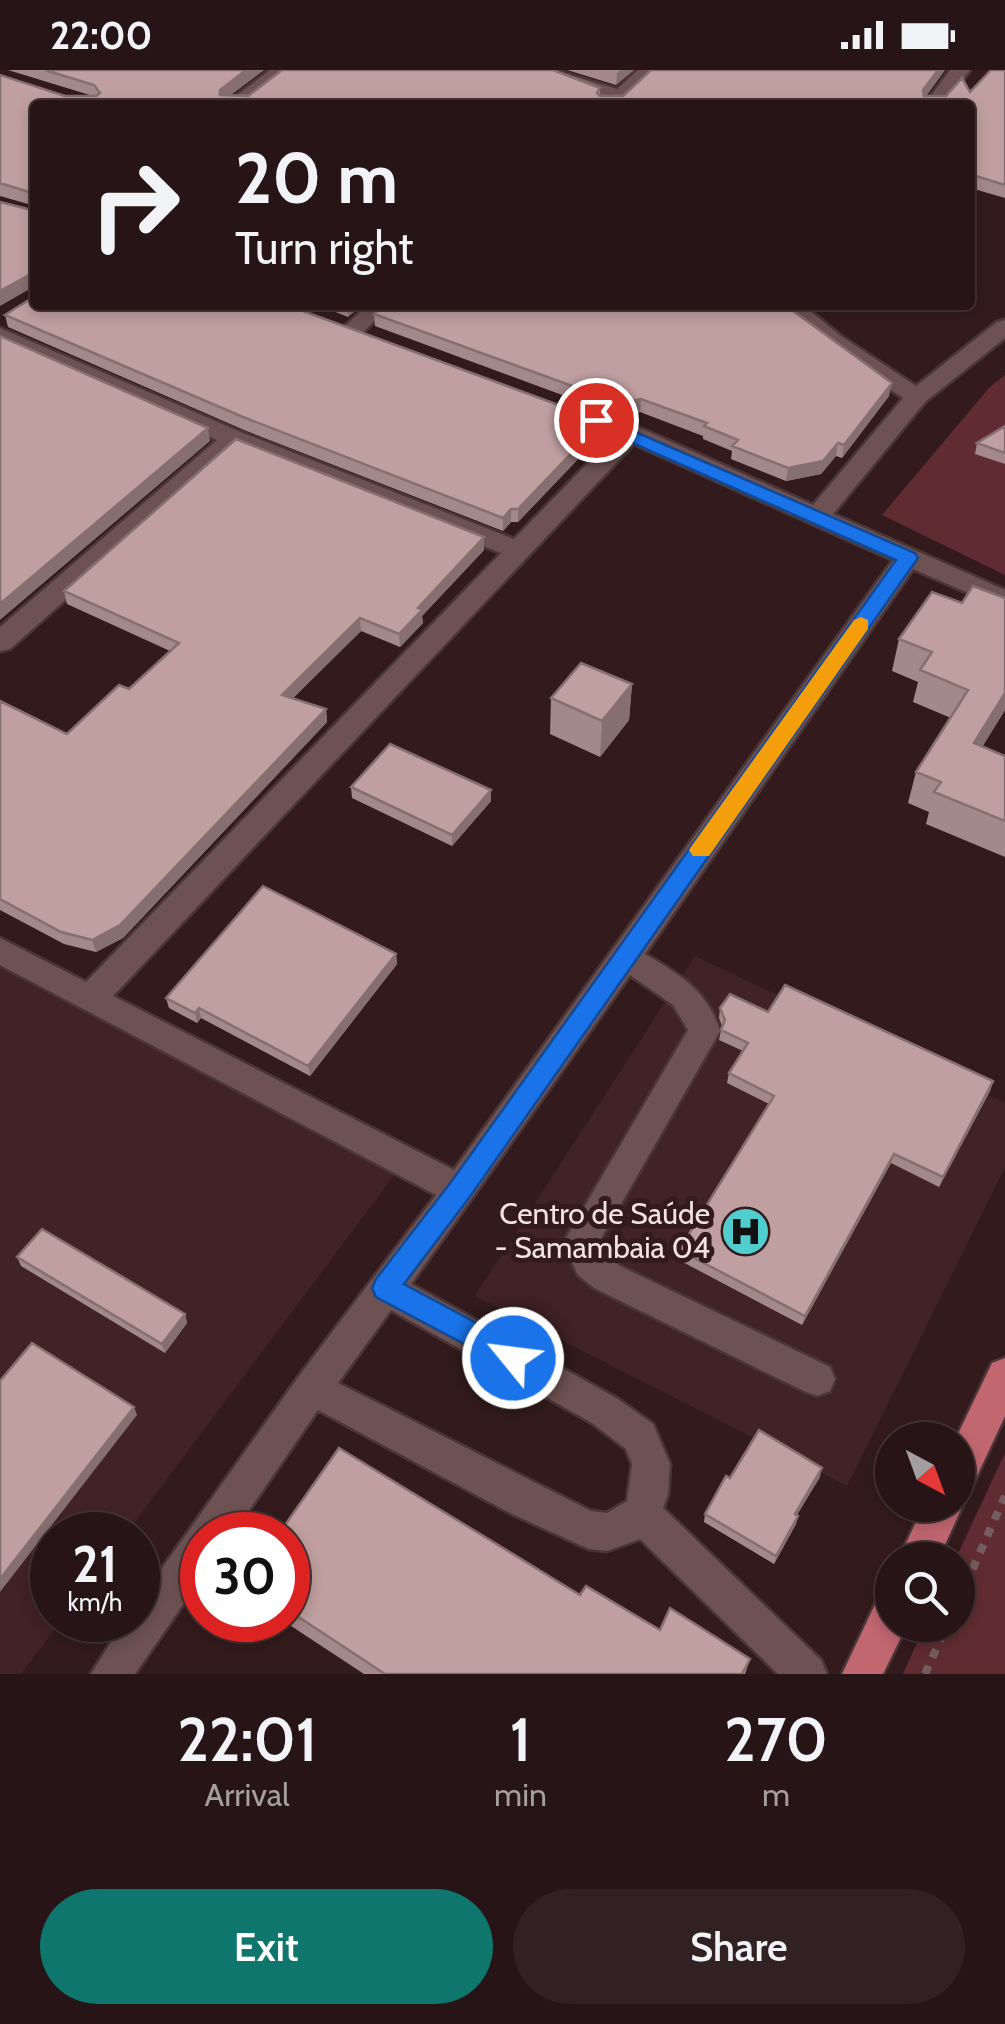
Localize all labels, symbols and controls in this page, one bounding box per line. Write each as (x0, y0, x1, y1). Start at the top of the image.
text: 22:00 (50, 12, 152, 59)
text: 20 m (235, 135, 398, 221)
icon: right (70, 140, 200, 270)
text: Turn right (235, 221, 414, 275)
pin (554, 378, 639, 463)
icon: arrive (569, 393, 624, 448)
place label: Centro de Saúde - Samambaia 04 (495, 1195, 710, 1266)
hospital icon: Centro de Saúde - Samambaia 04 (719, 1205, 771, 1257)
position arrow (461, 1306, 565, 1410)
north arrow (875, 1422, 975, 1522)
map controls (875, 1422, 975, 1642)
speed limit sign: 30 (180, 1512, 310, 1642)
text: 21 (73, 1534, 117, 1595)
button: search (875, 1542, 975, 1642)
text: km/h (68, 1587, 122, 1617)
text: 22:01 (177, 1703, 317, 1776)
text: 1 (510, 1703, 531, 1776)
text: 270 (724, 1703, 828, 1776)
text: Arrival (204, 1775, 290, 1814)
text: min (494, 1775, 547, 1814)
text: m (762, 1775, 790, 1814)
button: Exit (40, 1889, 493, 2004)
button: Share (513, 1889, 965, 2004)

